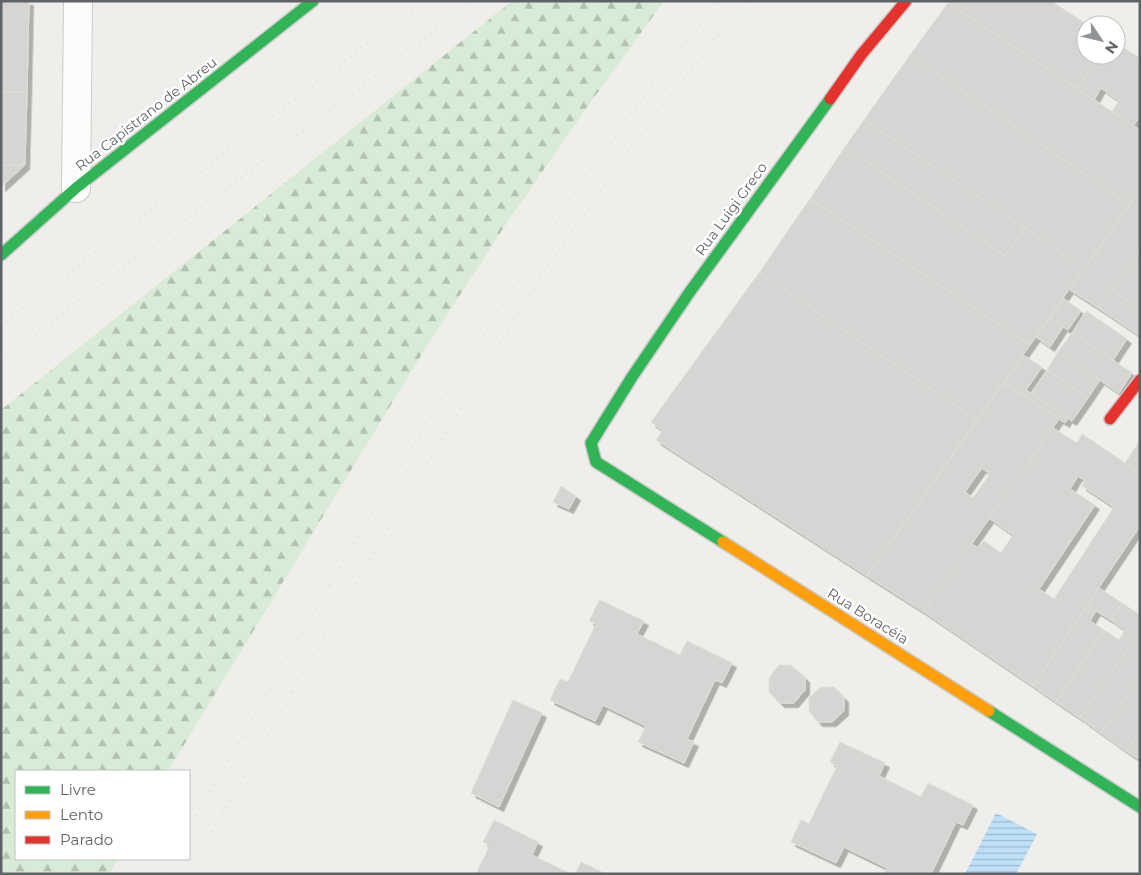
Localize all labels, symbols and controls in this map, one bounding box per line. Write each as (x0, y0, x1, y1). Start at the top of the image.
north arrow (1076, 15, 1126, 65)
text: N (1101, 38, 1122, 57)
street label: Rua Capistrano de Abreu (72, 53, 220, 175)
street label: Rua Luigi Greco (691, 159, 771, 259)
street label: Rua Boracéia (824, 584, 912, 648)
legend (15, 770, 190, 860)
text: Livre (60, 780, 96, 799)
text: Lento (60, 805, 103, 824)
text: Parado (60, 830, 113, 849)

